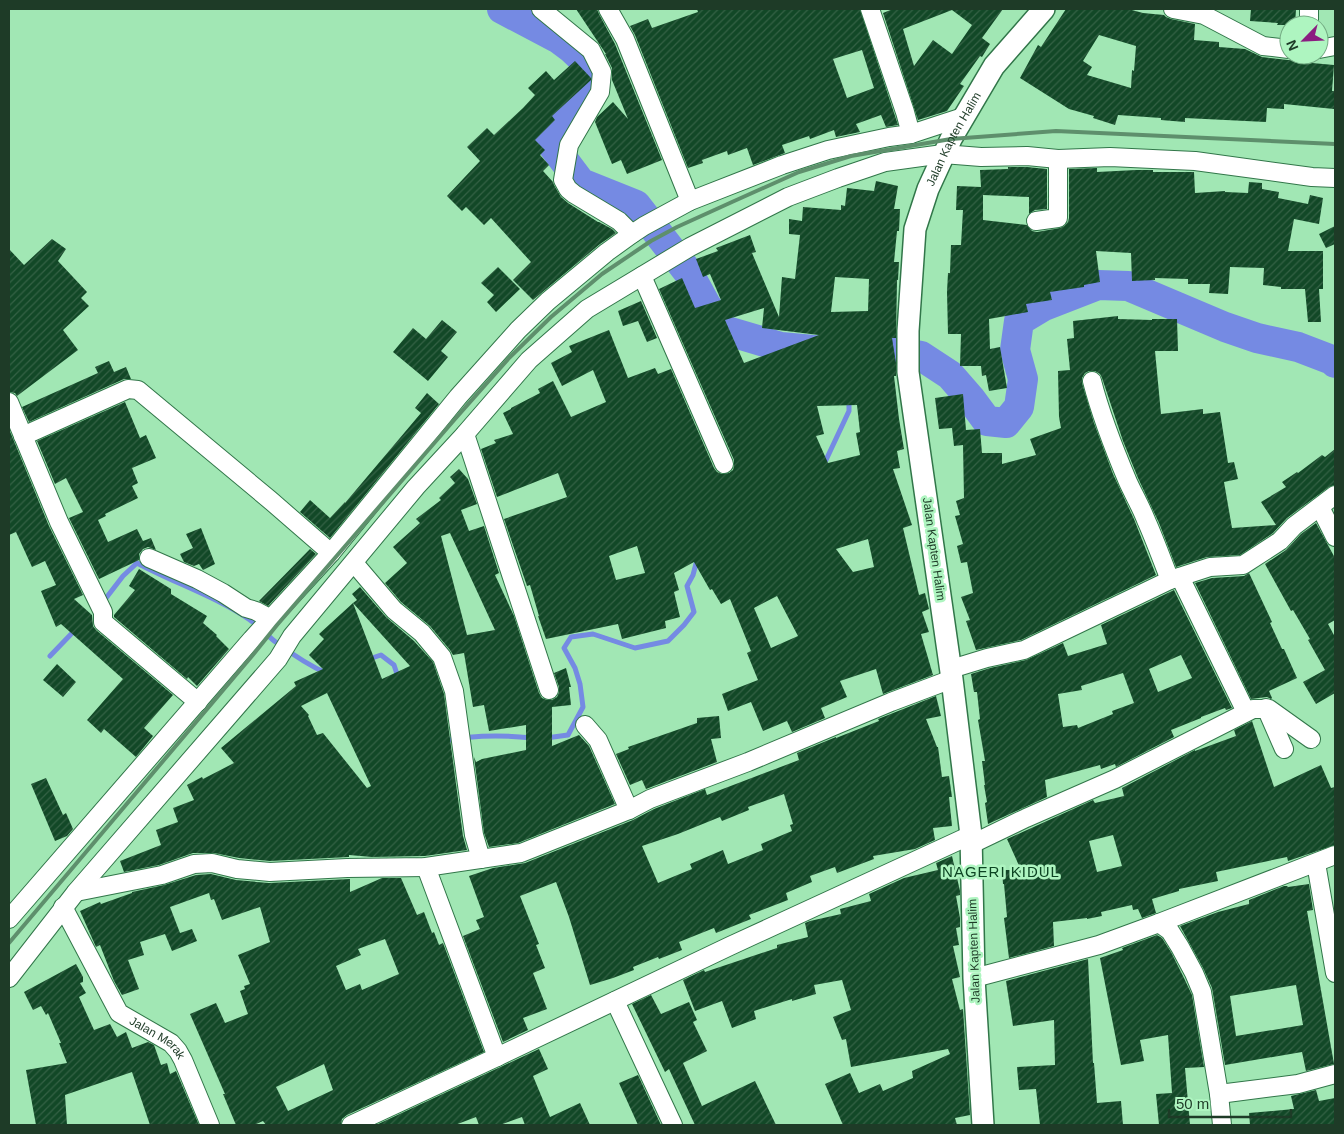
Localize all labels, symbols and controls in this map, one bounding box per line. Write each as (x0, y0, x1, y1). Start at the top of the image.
north arrow (1279, 15, 1329, 65)
text: N (1283, 37, 1301, 53)
street label: Jalan Kapten Halim (923, 90, 984, 188)
street label: Jalan Kapten Halim (920, 497, 948, 601)
district label: NAGERI KIDUL (942, 863, 1060, 880)
street label: Jalan Kapten Halim (965, 899, 983, 1003)
street label: Jalan Merak (127, 1014, 189, 1062)
scale bar (1169, 1086, 1292, 1118)
text: 50 m (1176, 1095, 1209, 1112)

